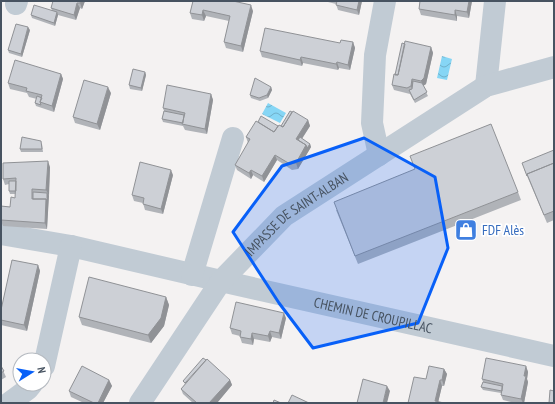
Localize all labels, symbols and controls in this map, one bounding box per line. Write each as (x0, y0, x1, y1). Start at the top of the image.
street label: IMPASSE DE SAINT-ALBAN (241, 168, 352, 260)
shop icon: FDF Alès (453, 217, 479, 243)
place label: FDF Alès (482, 221, 524, 239)
street label: CHEMIN DE CROUPILLAC (312, 293, 435, 337)
north arrow (12, 352, 52, 392)
text: N (34, 366, 49, 374)

